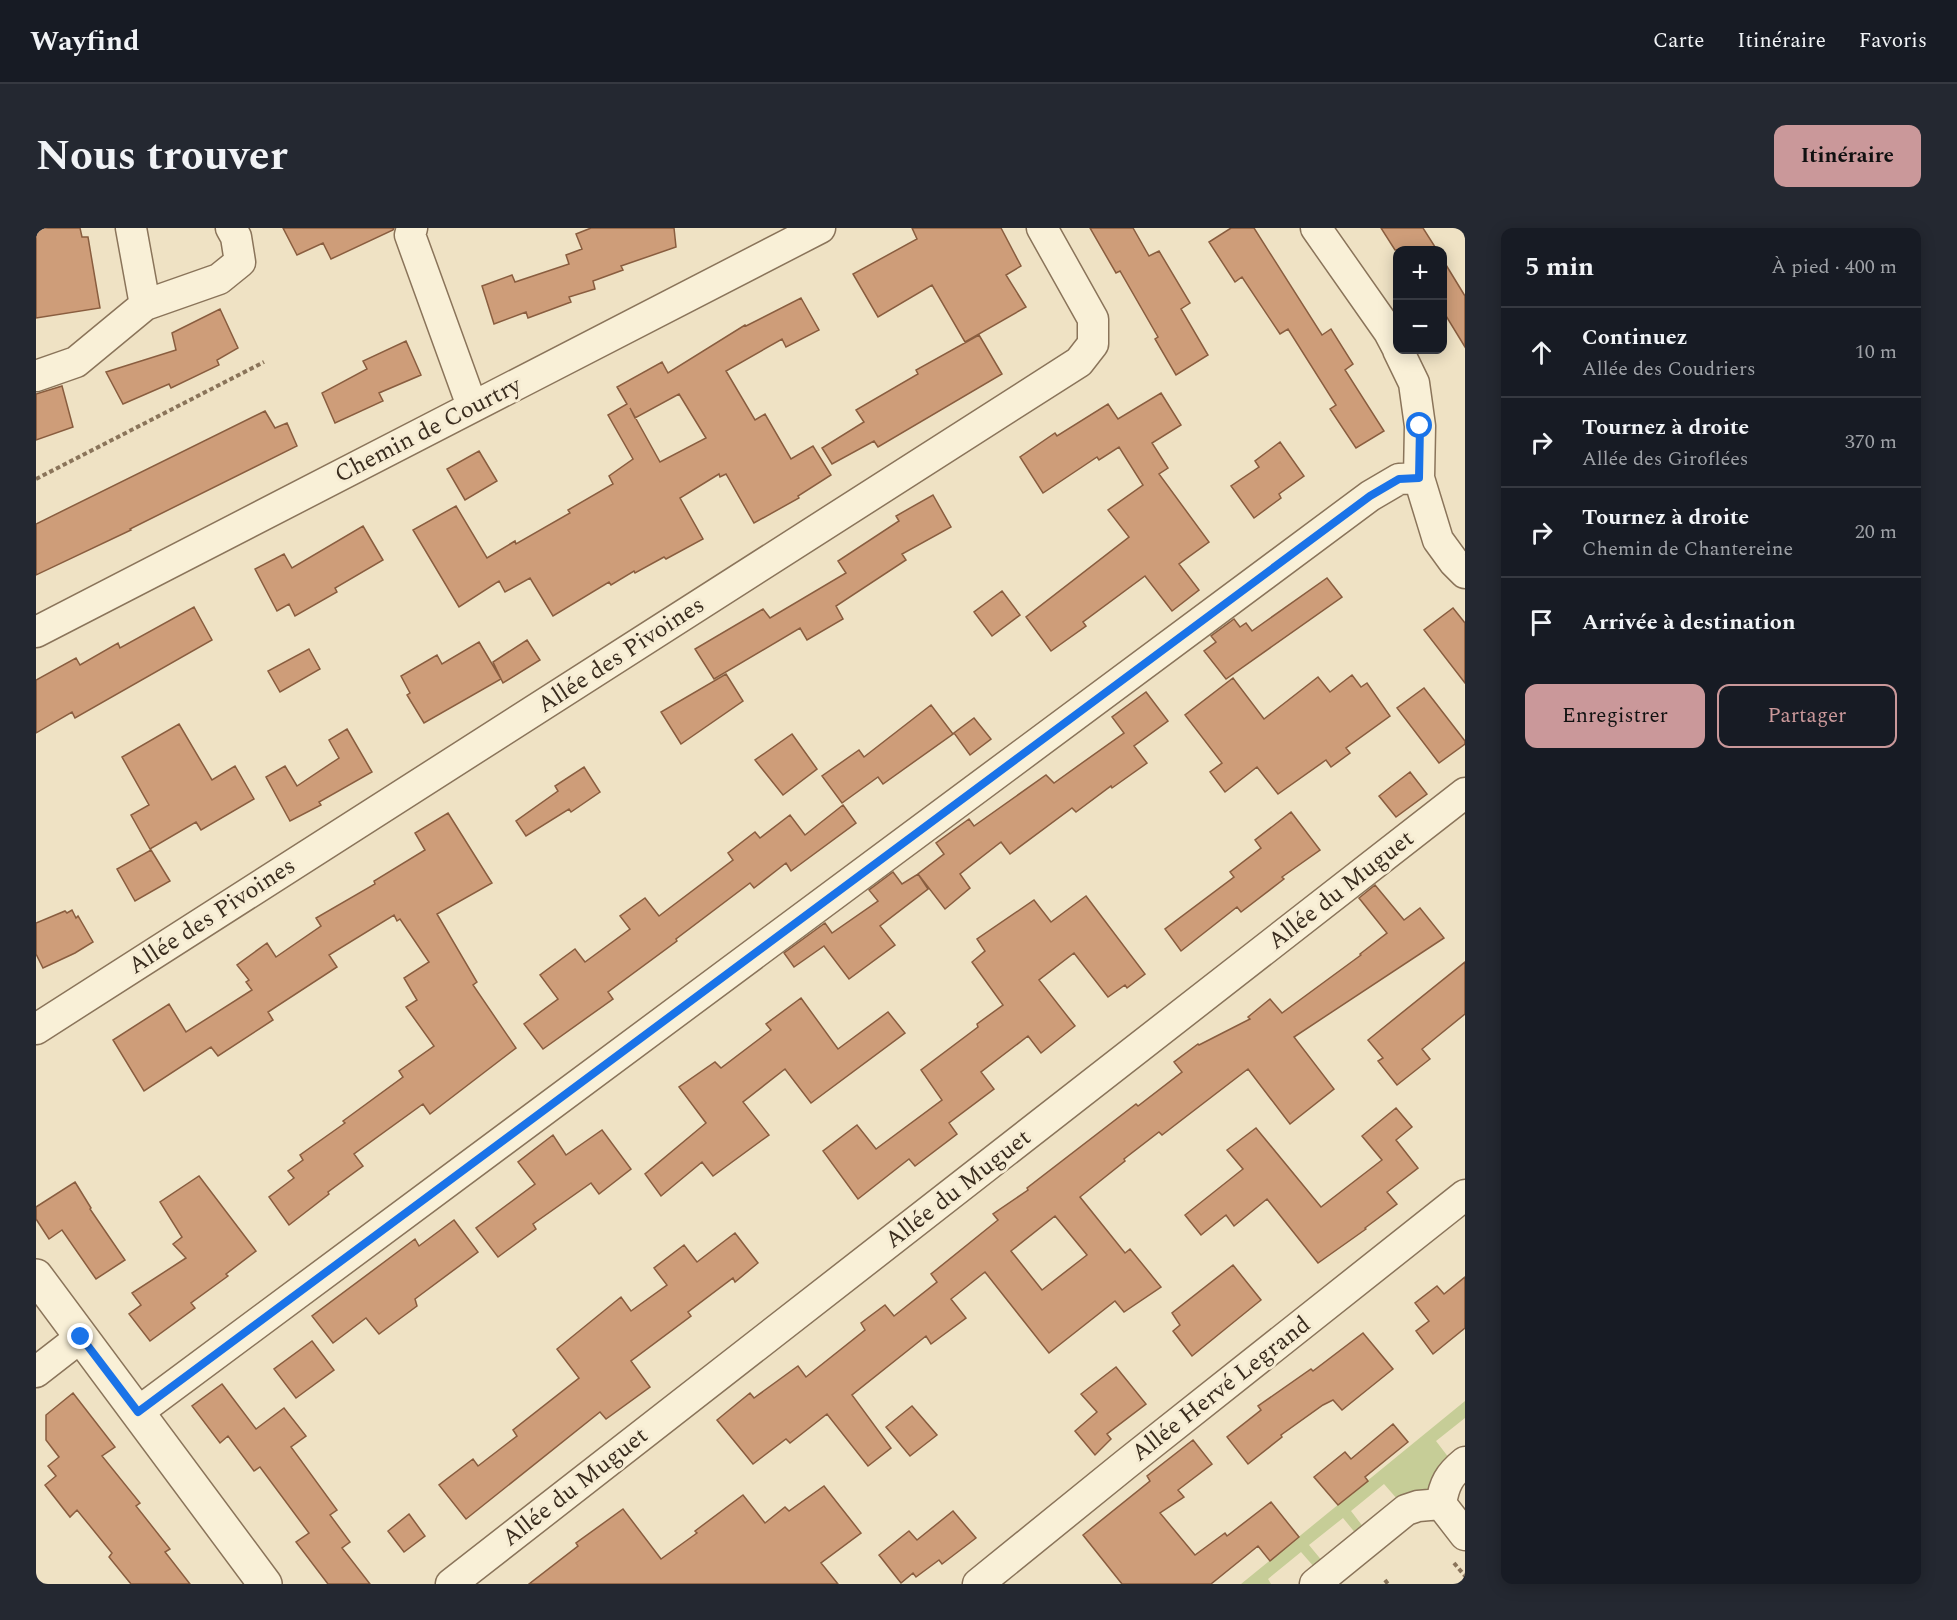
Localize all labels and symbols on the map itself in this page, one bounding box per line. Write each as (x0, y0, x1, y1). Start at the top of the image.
street label: Chemin de Courtry (328, 367, 529, 493)
route start (1406, 412, 1432, 438)
street label: Allée des Pivoines (530, 587, 712, 723)
street label: Allée du Muguet (1260, 821, 1422, 959)
street label: Allée des Pivoines (121, 848, 303, 984)
street label: Allée du Muguet (877, 1120, 1039, 1258)
street label: Allée Hervé Legrand (1123, 1307, 1319, 1471)
route end (67, 1323, 93, 1349)
street label: Allée du Muguet (494, 1418, 656, 1556)

